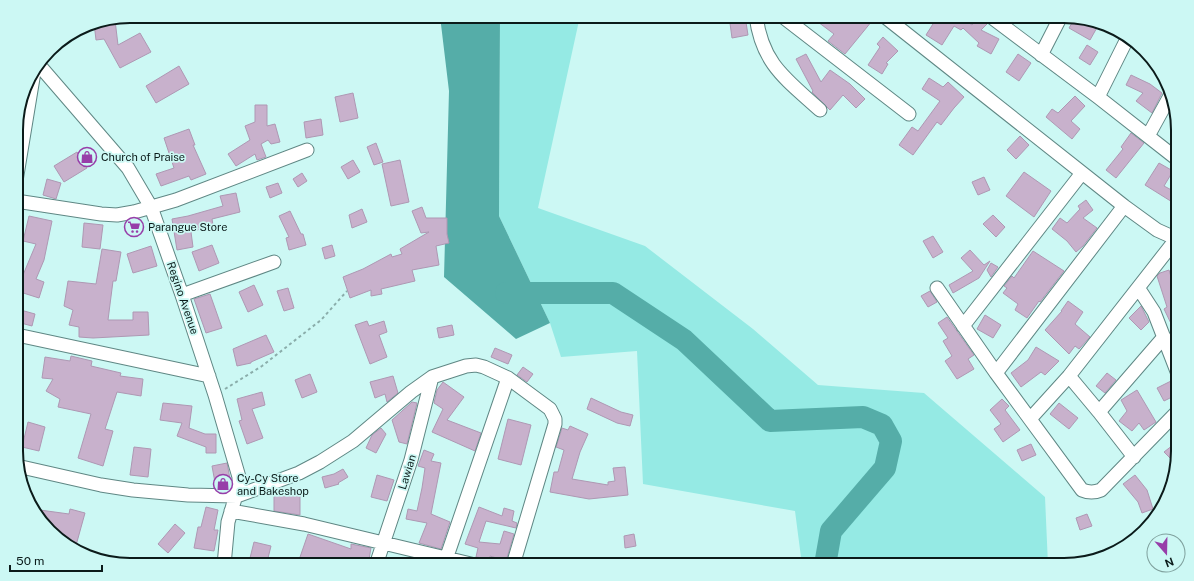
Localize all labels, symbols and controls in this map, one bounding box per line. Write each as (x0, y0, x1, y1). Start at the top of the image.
shop icon: Church of Praise (76, 146, 98, 168)
place label: Church of Praise (101, 151, 185, 163)
supermarket icon: Parangue Store (123, 216, 145, 238)
place label: Parangue Store (148, 221, 227, 233)
street label: Regino Avenue (165, 260, 201, 336)
street label: Lawian (396, 453, 418, 491)
place label: Cy-Cy Store and Bakeshop (237, 472, 309, 497)
shop icon: Cy-Cy Store and Bakeshop (212, 473, 234, 495)
north arrow (1146, 533, 1186, 573)
scale bar (10, 547, 102, 573)
text: 50 m (16, 554, 44, 568)
text: N (1163, 555, 1176, 570)

